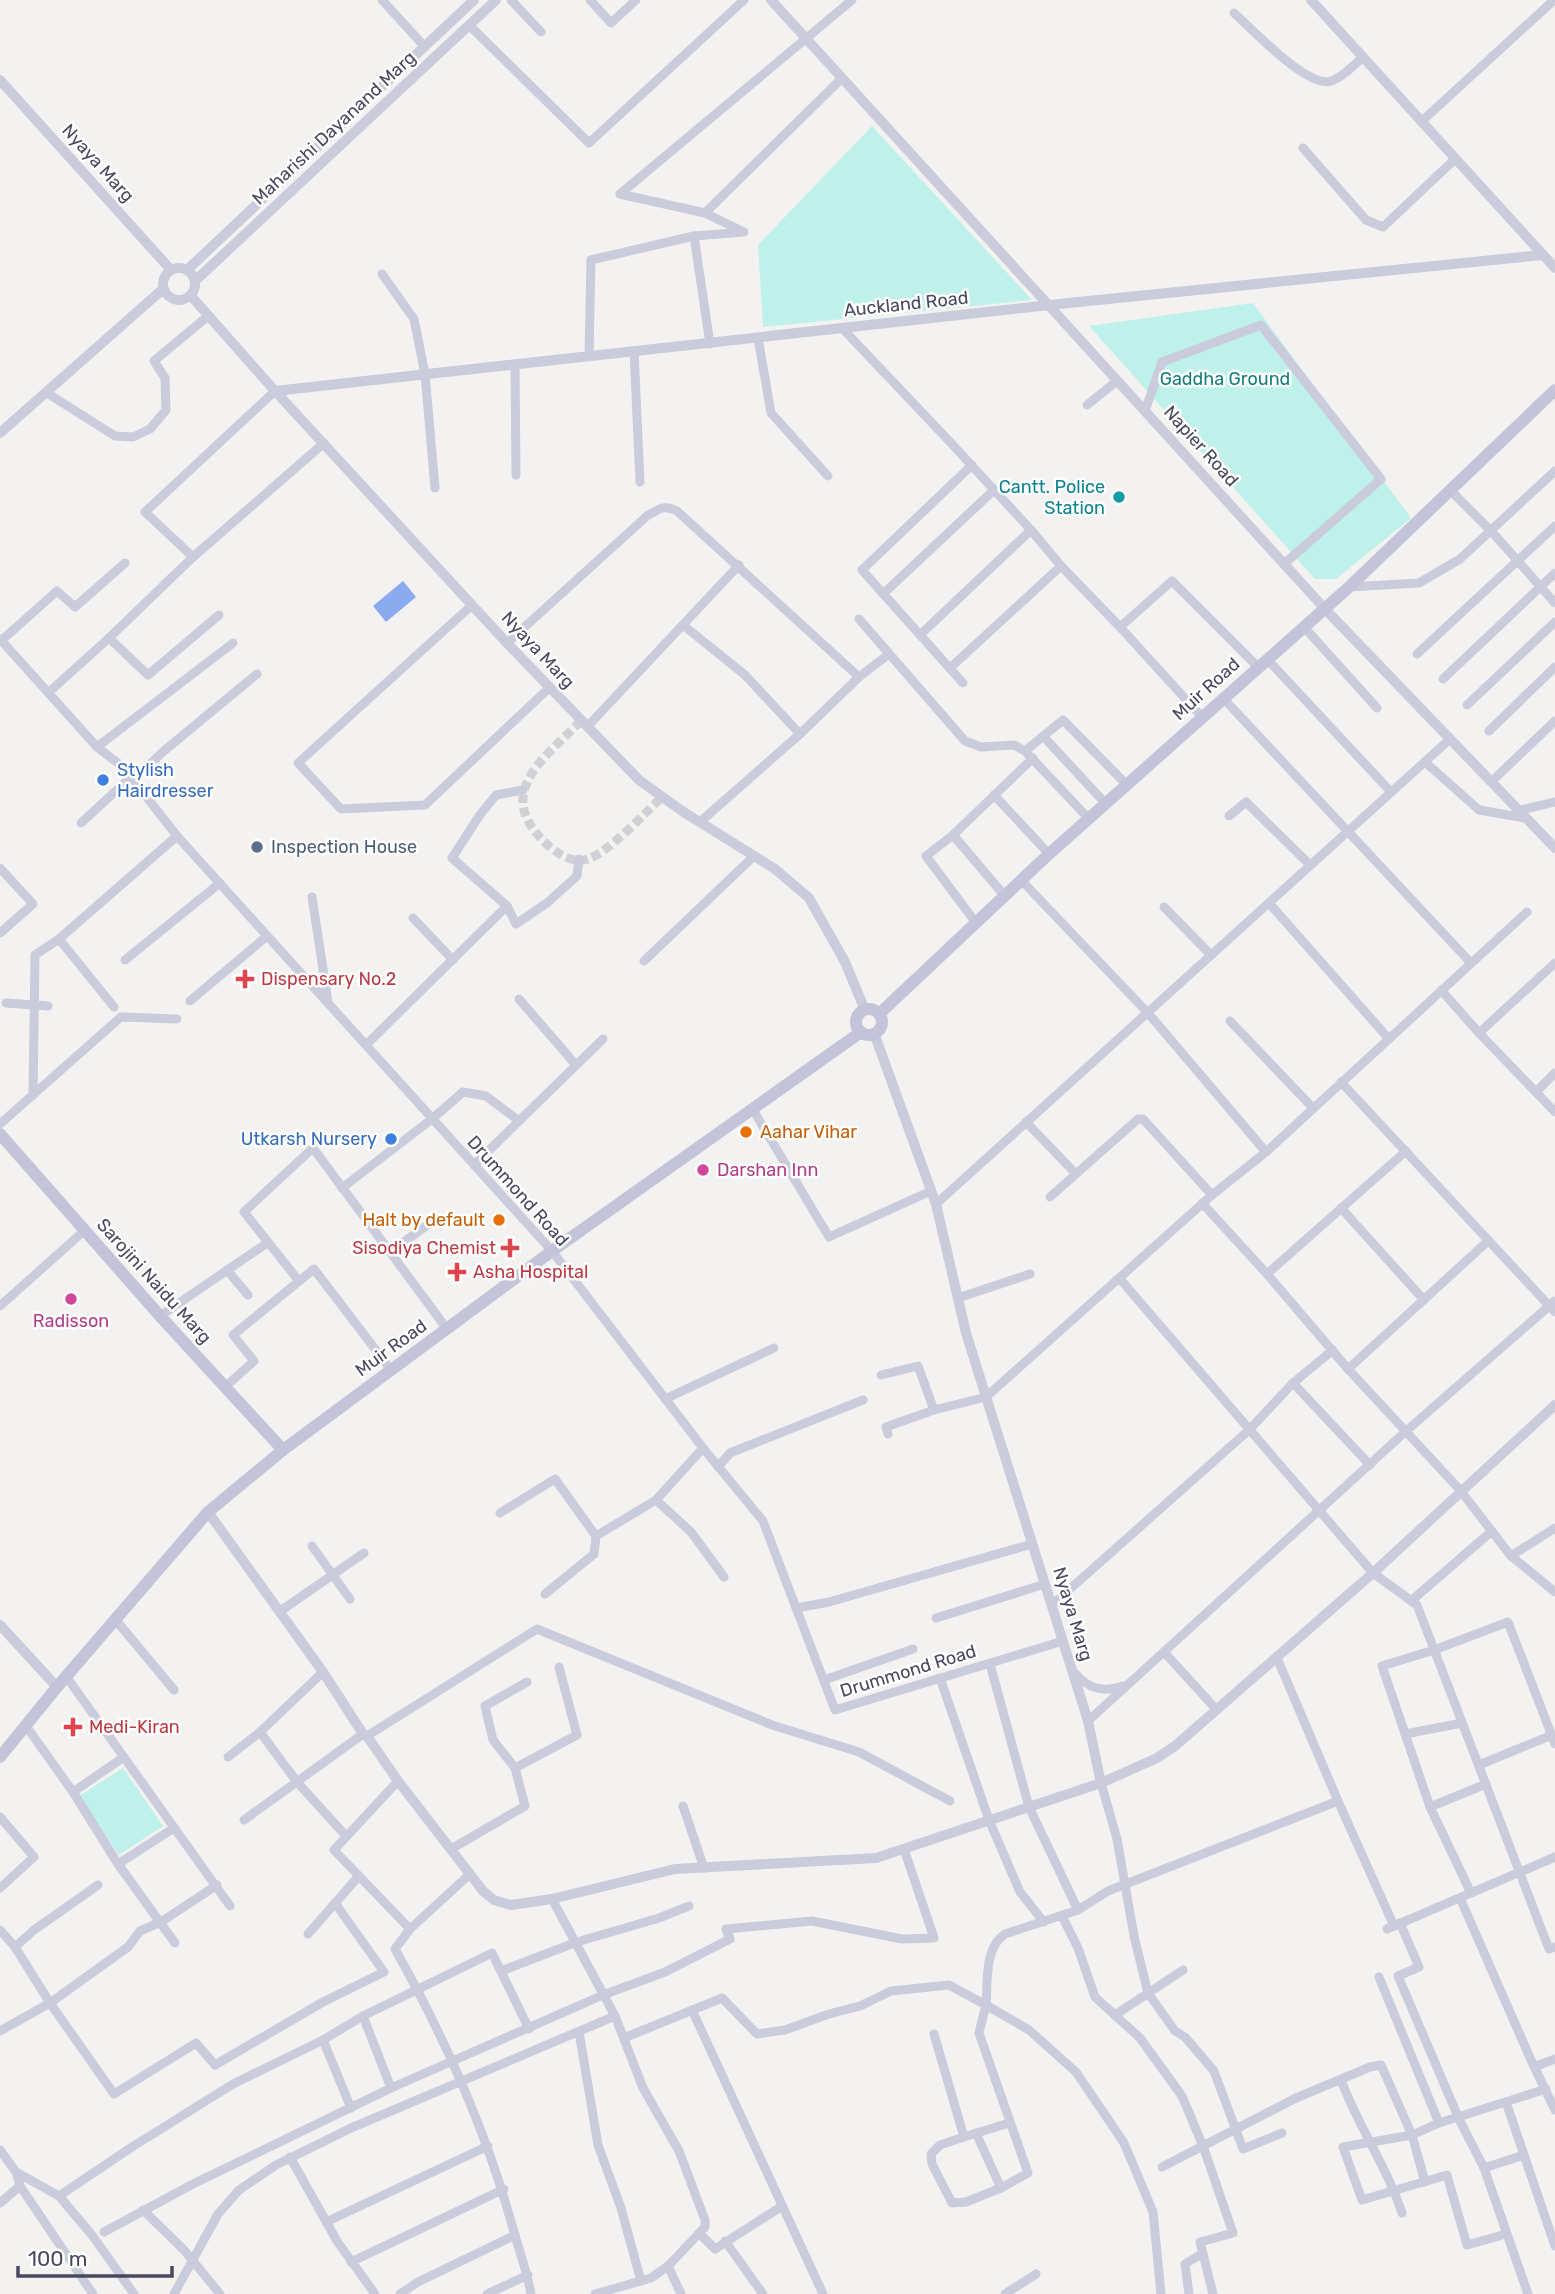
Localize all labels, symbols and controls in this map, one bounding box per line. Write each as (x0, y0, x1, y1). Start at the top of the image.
street label: Maharishi Dayanand Marg (248, 47, 420, 209)
street label: Nyaya Marg (57, 119, 139, 207)
street label: Auckland Road (843, 287, 969, 321)
park label: Gaddha Ground (1160, 368, 1290, 390)
street label: Napier Road (1159, 401, 1243, 491)
place label: Cantt. Police Station (999, 476, 1105, 519)
marker: Cantt. Police Station (1111, 489, 1127, 505)
street label: Nyaya Marg (497, 607, 579, 693)
street label: Muir Road (1168, 653, 1244, 725)
place label: Stylish Hairdresser (117, 759, 214, 802)
marker: Stylish Hairdresser (95, 772, 111, 788)
place label: Inspection House (271, 836, 417, 858)
marker: Inspection House (249, 839, 265, 855)
place label: Dispensary No.2 (261, 968, 396, 990)
marker: Dispensary No.2 (235, 969, 255, 989)
place label: Aahar Vihar (760, 1121, 857, 1143)
marker: Aahar Vihar (738, 1124, 754, 1140)
place label: Utkarsh Nursery (241, 1128, 377, 1150)
marker: Utkarsh Nursery (383, 1131, 399, 1147)
street label: Drummond Road (463, 1131, 573, 1251)
place label: Darshan Inn (717, 1159, 818, 1181)
marker: Darshan Inn (695, 1162, 711, 1178)
place label: Halt by default (362, 1209, 485, 1231)
marker: Halt by default (491, 1212, 507, 1228)
street label: Sarojini Naidu Marg (92, 1214, 216, 1348)
place label: Sisodiya Chemist (352, 1237, 496, 1259)
marker: Sisodiya Chemist (502, 1240, 518, 1256)
place label: Asha Hospital (473, 1261, 588, 1283)
marker: Asha Hospital (447, 1262, 467, 1282)
marker: Radisson (63, 1291, 79, 1307)
place label: Radisson (33, 1310, 109, 1332)
street label: Muir Road (351, 1315, 431, 1381)
street label: Nyaya Marg (1048, 1564, 1098, 1664)
street label: Drummond Road (837, 1640, 979, 1702)
place label: Medi-Kiran (89, 1716, 180, 1738)
marker: Medi-Kiran (63, 1717, 83, 1737)
scale bar (18, 2234, 172, 2278)
text: 100 m (28, 2246, 87, 2271)

